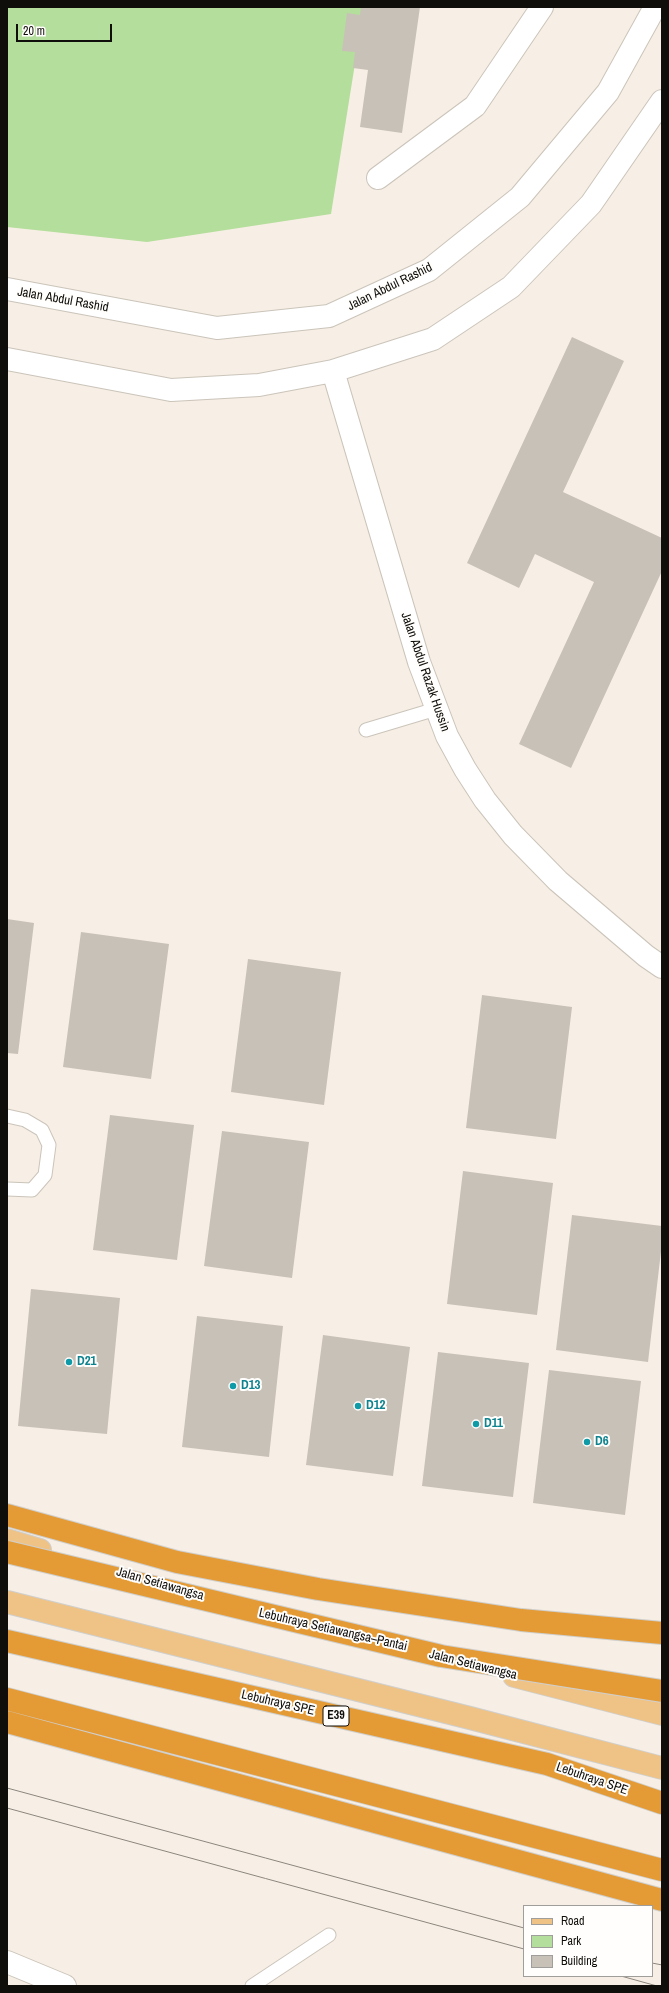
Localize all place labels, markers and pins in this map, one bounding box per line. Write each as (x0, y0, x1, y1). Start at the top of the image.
place label: D21 (77, 1354, 97, 1370)
marker: D21 (64, 1357, 74, 1367)
place label: D13 (241, 1378, 261, 1394)
marker: D13 (228, 1381, 238, 1391)
place label: D12 (366, 1398, 386, 1414)
marker: D12 (353, 1401, 363, 1411)
place label: D11 (484, 1416, 503, 1432)
marker: D11 (471, 1419, 481, 1429)
place label: D6 (595, 1434, 609, 1450)
marker: D6 (582, 1437, 592, 1447)

